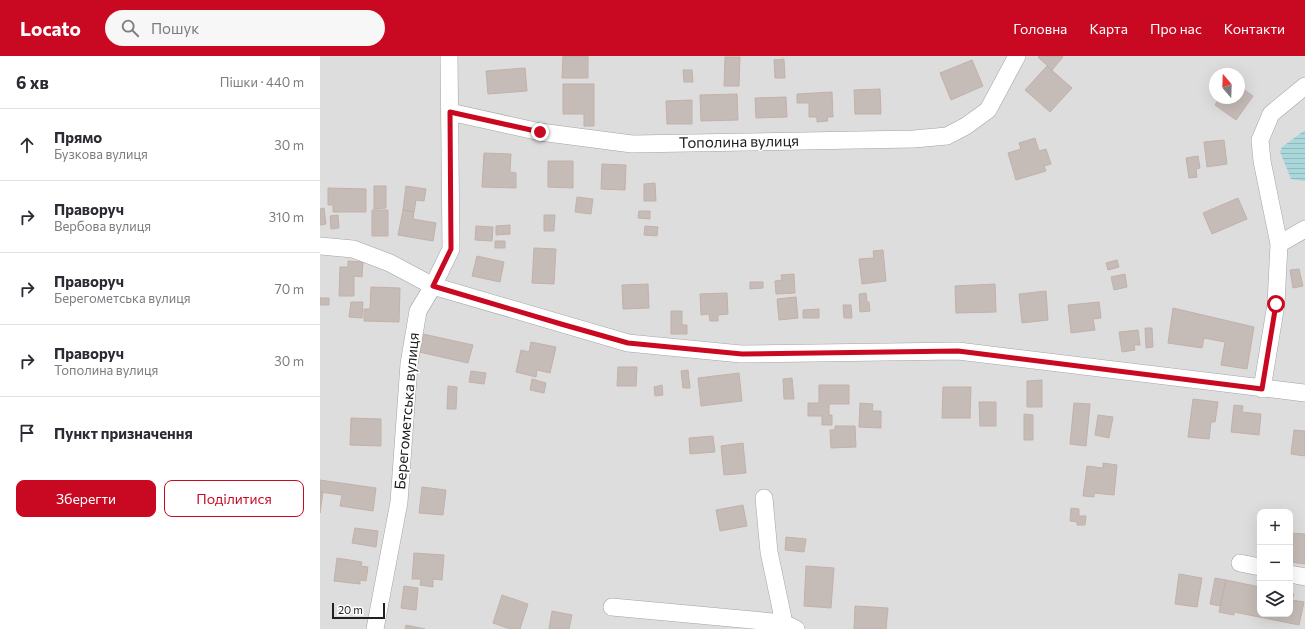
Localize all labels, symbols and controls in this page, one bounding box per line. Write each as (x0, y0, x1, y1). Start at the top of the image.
search box (105, 10, 385, 46)
text: Locato (20, 17, 81, 40)
icon: search (119, 17, 141, 39)
text: Пошук (151, 19, 199, 37)
text: Головна (1013, 20, 1067, 37)
text: Карта (1089, 20, 1128, 37)
text: Про нас (1150, 20, 1202, 37)
text: Контакти (1224, 20, 1285, 37)
north arrow (1209, 68, 1245, 104)
text: 6 хв (16, 72, 49, 93)
text: Пішки · 440 m (220, 74, 304, 90)
route end (531, 123, 549, 141)
text: Прямо (54, 128, 102, 146)
street label: Тополина вулиця (679, 131, 799, 151)
icon: ahead (16, 134, 38, 156)
text: 30 m (274, 137, 304, 153)
text: Бузкова вулиця (54, 146, 148, 162)
text: Праворуч (54, 200, 124, 218)
icon: right (16, 206, 38, 228)
text: 310 m (269, 209, 304, 225)
text: Вербова вулиця (54, 218, 151, 234)
text: Праворуч (54, 272, 124, 290)
icon: right (16, 278, 38, 300)
text: 70 m (275, 281, 304, 297)
text: Берегометська вулиця (54, 290, 191, 306)
route start (1267, 295, 1285, 313)
street label: Берегометська вулиця (390, 332, 422, 490)
text: Праворуч (54, 344, 124, 362)
icon: right (16, 350, 38, 372)
text: 30 m (274, 353, 304, 369)
text: Тополина вулиця (54, 362, 158, 378)
icon: arrive (16, 422, 38, 444)
text: Пункт призначення (54, 424, 193, 442)
button: Зберегти (16, 480, 156, 517)
button: Поділитися (164, 480, 304, 517)
map controls (1257, 509, 1293, 617)
button: + (1257, 509, 1293, 545)
button: − (1257, 545, 1293, 581)
button: layers (1257, 581, 1293, 617)
scale bar (332, 601, 385, 620)
text: 20 m (338, 603, 363, 616)

